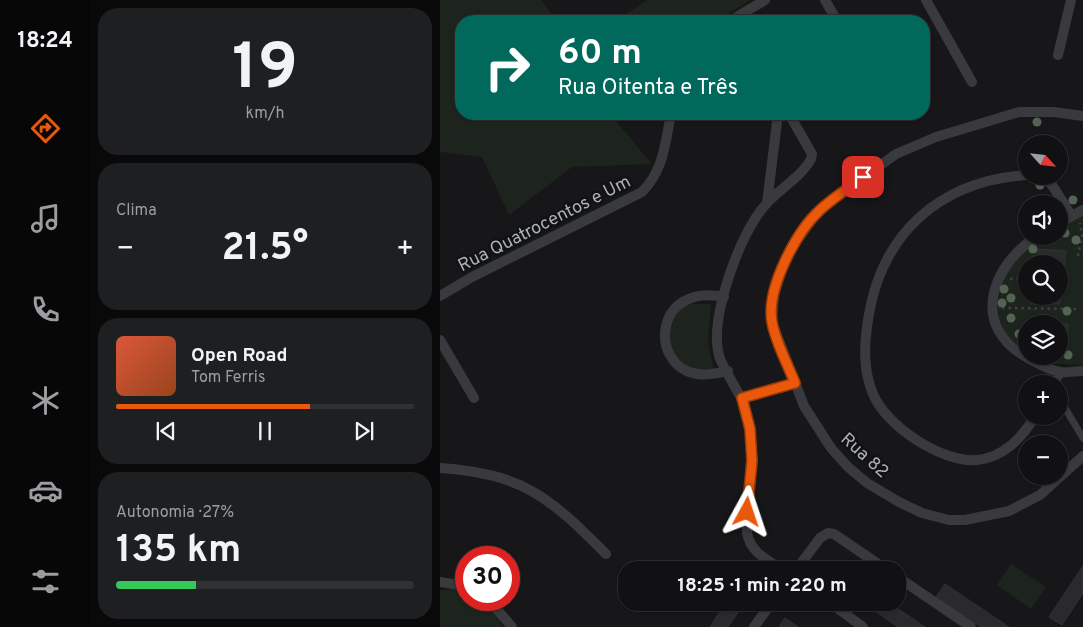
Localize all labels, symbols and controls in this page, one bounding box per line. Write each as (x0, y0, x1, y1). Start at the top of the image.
text: 18:24 (17, 28, 73, 55)
text: 19 (232, 30, 298, 112)
text: 60 m (558, 32, 642, 76)
icon: right (475, 35, 540, 100)
text: Rua Oitenta e Três (558, 75, 738, 102)
text: km/h (246, 104, 284, 124)
icon: directions (28, 111, 63, 146)
north arrow (1018, 135, 1068, 185)
map controls (1018, 135, 1068, 485)
pin (842, 156, 884, 198)
icon: arrive (849, 163, 877, 191)
street label: Rua Quatrocentos e Um (454, 171, 635, 278)
button: sound (1018, 195, 1068, 245)
icon: music (28, 201, 63, 236)
text: Clima (116, 201, 157, 221)
text: 21.5° (222, 225, 308, 274)
text: − (116, 232, 134, 268)
text: + (396, 232, 414, 268)
button: search (1018, 255, 1068, 305)
icon: phone (28, 292, 63, 327)
button: layers (1018, 315, 1068, 365)
text: Open Road (191, 344, 287, 368)
text: Tom Ferris (191, 368, 265, 388)
button: + (1018, 375, 1068, 425)
icon: climate (28, 383, 63, 418)
icon: previous (152, 417, 180, 445)
icon: pause (251, 417, 279, 445)
icon: next (350, 417, 378, 445)
street label: Rua 82 (835, 428, 893, 484)
button: − (1018, 435, 1068, 485)
icon: car (28, 473, 63, 508)
position arrow (720, 485, 772, 537)
text: Autonomia · 27% (116, 503, 234, 523)
text: 135 km (116, 527, 241, 576)
speed limit sign: 30 (455, 546, 520, 611)
icon: filters (28, 564, 63, 599)
text: 18:25 · 1 min · 220 m (677, 574, 847, 598)

